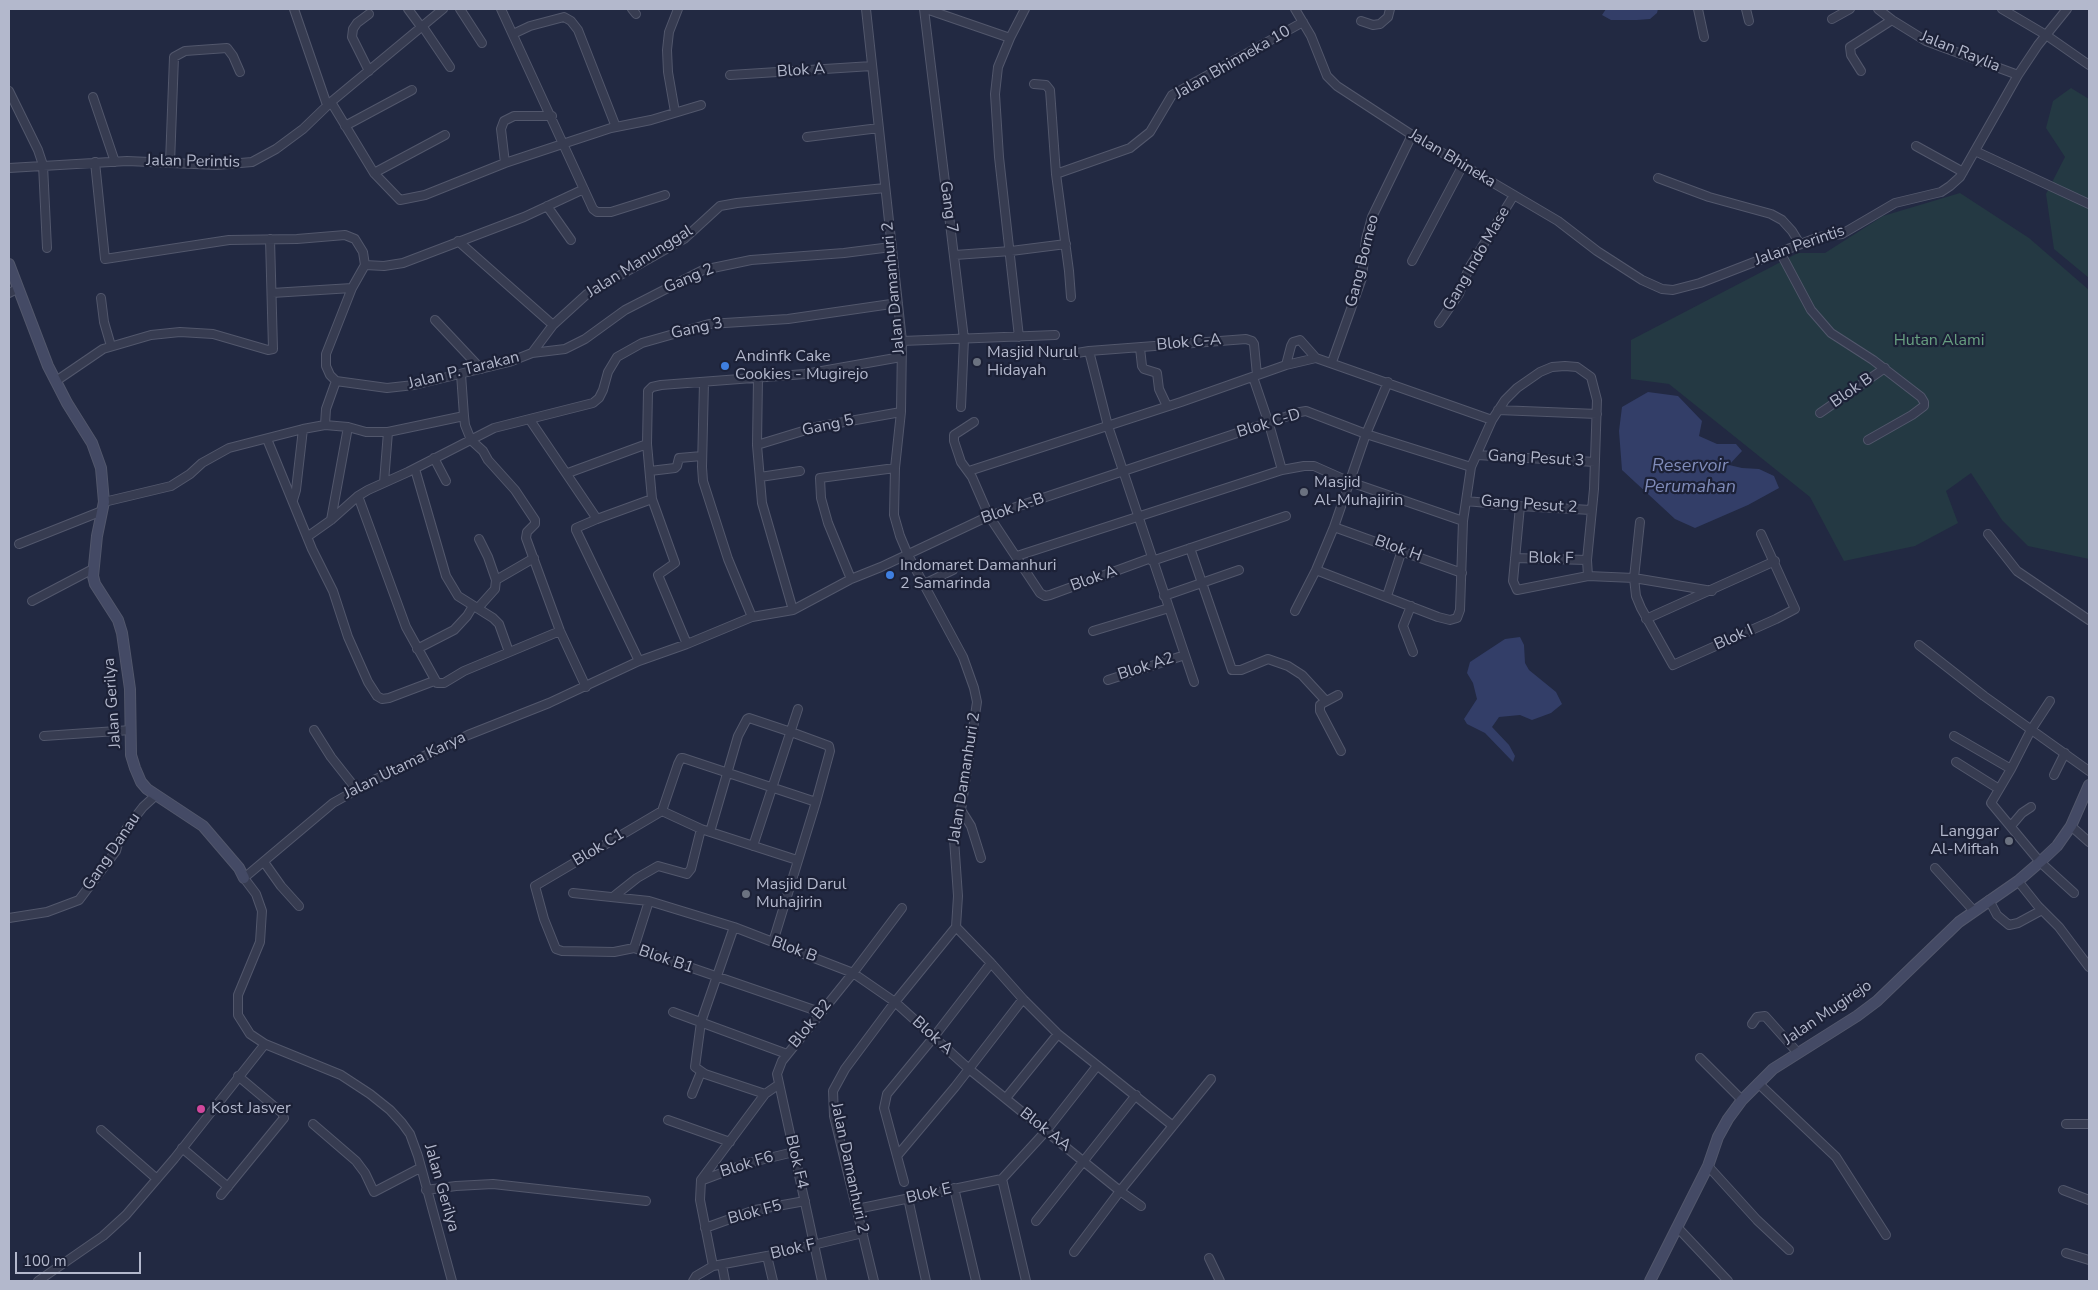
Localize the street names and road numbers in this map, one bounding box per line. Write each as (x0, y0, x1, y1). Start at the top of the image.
street label: Jalan Bhinneka 10 (1172, 22, 1294, 104)
street label: Jalan Raylia (1917, 27, 2003, 77)
street label: Blok A (776, 60, 826, 82)
street label: Jalan Bhineka (1405, 126, 1499, 192)
street label: Jalan Perintis (146, 152, 240, 172)
street label: Gang 7 (935, 180, 961, 234)
street label: Gang Indo Mase (1440, 204, 1514, 314)
street label: Gang Borneo (1342, 213, 1384, 309)
street label: Jalan Damanhuri 2 (879, 221, 909, 355)
street label: Jalan Manunggal (583, 222, 697, 302)
street label: Jalan Perintis (1752, 222, 1848, 270)
street label: Gang 2 (661, 260, 717, 298)
street label: Gang 3 (669, 314, 725, 344)
street label: Blok C-A (1156, 331, 1222, 355)
street label: Jalan P. Tarakan (407, 348, 521, 394)
street label: Blok B (1827, 370, 1877, 412)
street label: Blok C-D (1235, 405, 1303, 443)
street label: Gang 5 (800, 411, 856, 441)
street label: Gang Pesut 3 (1487, 447, 1585, 471)
street label: Blok A-B (979, 489, 1047, 529)
street label: Gang Pesut 2 (1480, 492, 1578, 518)
street label: Blok H (1372, 532, 1424, 566)
street label: Blok F (1528, 549, 1574, 569)
street label: Blok A (1068, 562, 1120, 596)
street label: Blok I (1712, 621, 1756, 655)
street label: Blok A2 (1116, 649, 1176, 685)
street label: Jalan Gerilya (100, 657, 126, 749)
street label: Jalan Damanhuri 2 (945, 711, 985, 845)
street label: Jalan Utama Karya (341, 728, 469, 804)
street label: Gang Danau (79, 810, 145, 894)
street label: Blok C1 (570, 825, 628, 871)
street label: Blok B (768, 933, 820, 967)
street label: Blok B1 (636, 942, 696, 978)
street label: Jalan Mugirejo (1780, 976, 1876, 1050)
street label: Blok B2 (786, 996, 836, 1052)
street label: Blok A (908, 1013, 956, 1059)
street label: Jalan Damanhuri 2 (826, 1101, 872, 1235)
street label: Blok AA (1016, 1104, 1074, 1156)
street label: Blok F4 (780, 1133, 812, 1191)
street label: Jalan Gerilya (419, 1142, 463, 1234)
street label: Blok F6 (718, 1148, 776, 1182)
street label: Blok E (905, 1179, 953, 1209)
street label: Blok F5 (726, 1197, 784, 1229)
street label: Blok F (769, 1236, 817, 1264)

